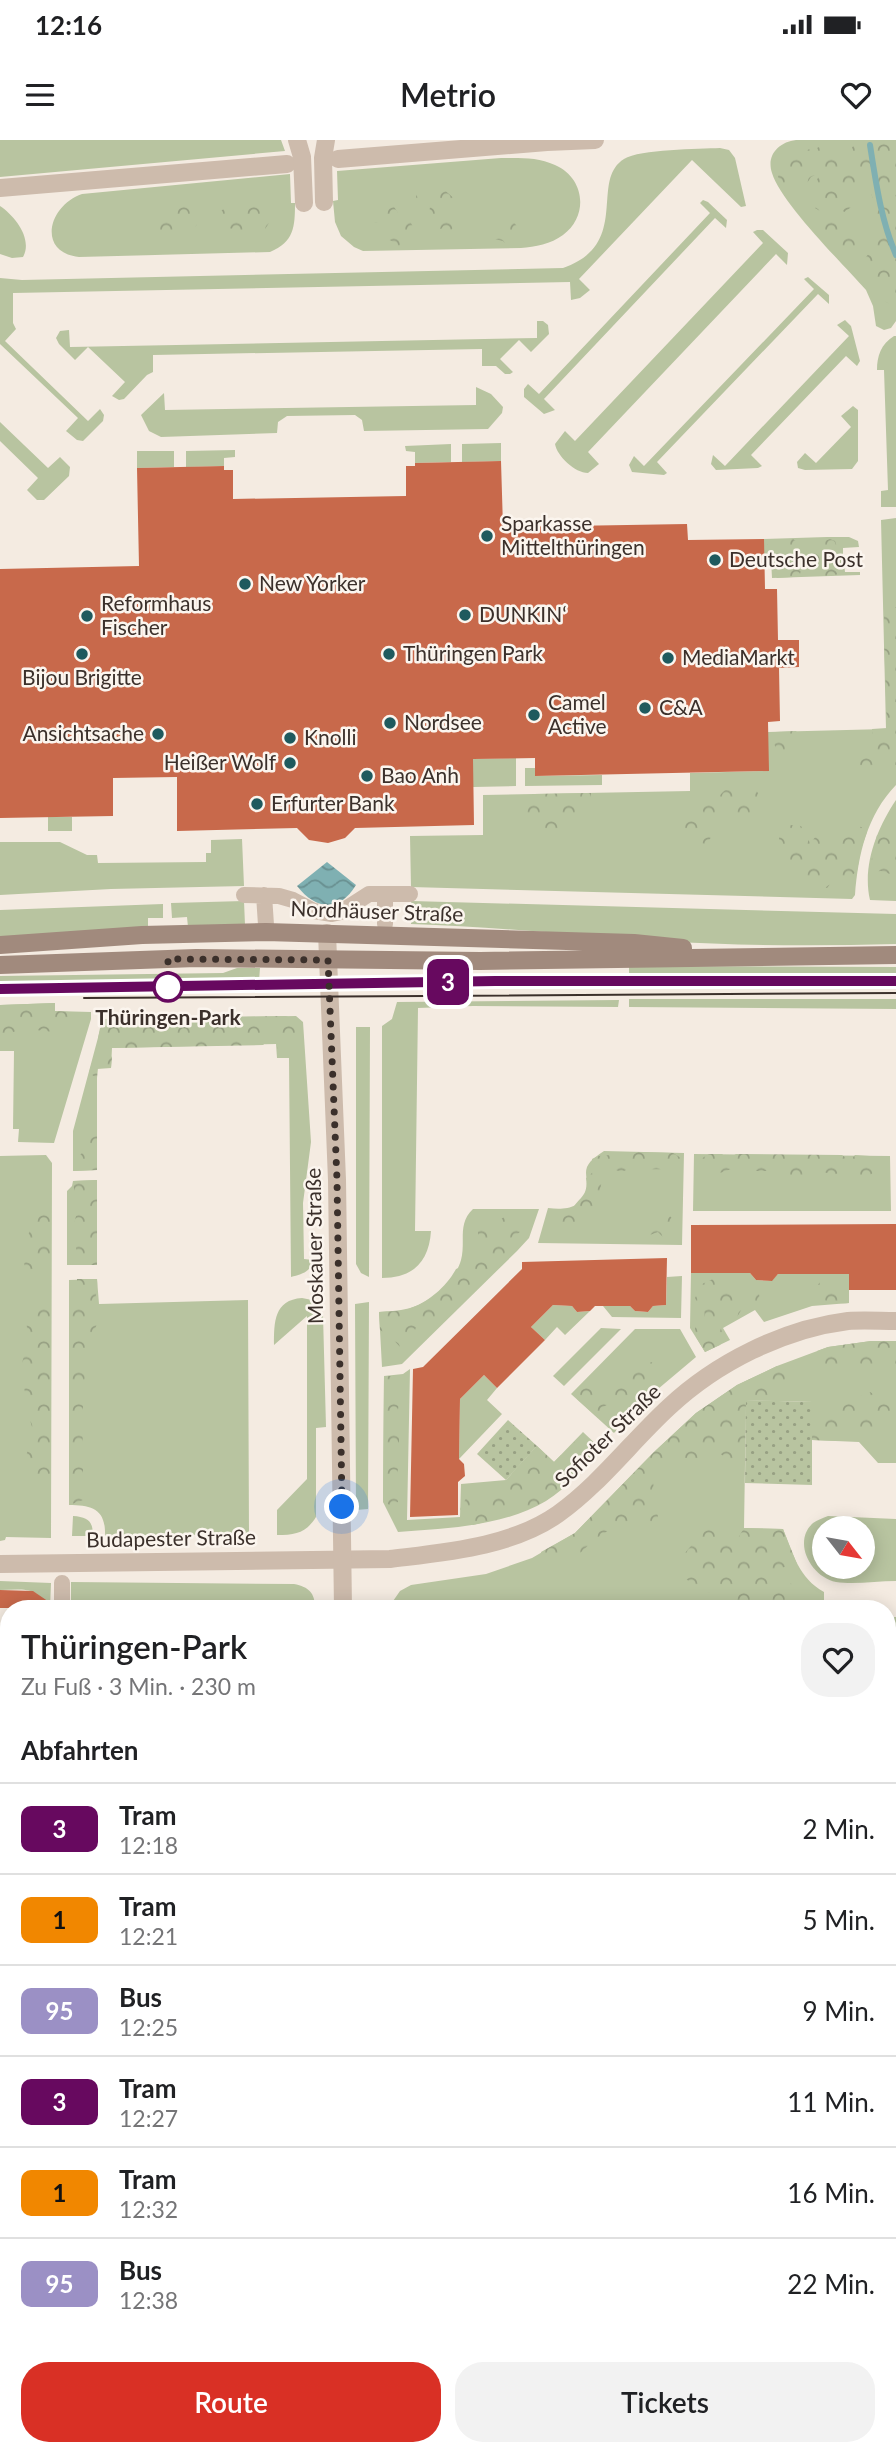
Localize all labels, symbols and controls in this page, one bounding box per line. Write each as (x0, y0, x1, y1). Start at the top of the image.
text: 12:16 (35, 9, 102, 41)
text: Metrio (400, 75, 496, 114)
icon: menu (21, 76, 59, 114)
icon: heart (837, 76, 875, 114)
place label: Sparkasse Mittelthüringen (501, 510, 645, 559)
marker: Sparkasse Mittelthüringen (479, 528, 495, 544)
place label: Deutsche Post (729, 546, 864, 571)
marker: Deutsche Post (707, 552, 723, 568)
place label: New Yorker (259, 570, 366, 595)
marker: New Yorker (237, 576, 253, 592)
place label: Reformhaus Fischer (101, 590, 211, 639)
place label: DUNKIN‘ (479, 601, 567, 626)
marker: DUNKIN‘ (457, 607, 473, 623)
marker: Reformhaus Fischer (79, 608, 95, 624)
place label: Thüringen Park (403, 640, 543, 665)
place label: MediaMarkt (682, 644, 795, 669)
marker: Bijou Brigitte (74, 646, 90, 662)
marker: Thüringen Park (381, 646, 397, 662)
marker: MediaMarkt (660, 650, 676, 666)
place label: Bijou Brigitte (22, 664, 142, 689)
place label: Camel Active (548, 689, 607, 738)
place label: C&A (659, 694, 703, 719)
marker: C&A (637, 700, 653, 716)
marker: Camel Active (526, 707, 542, 723)
place label: Nordsee (404, 709, 482, 734)
marker: Nordsee (382, 715, 398, 731)
place label: Ansichtsache (22, 720, 144, 745)
place label: Knolli (304, 724, 357, 749)
marker: Ansichtsache (150, 726, 166, 742)
marker: Knolli (282, 730, 298, 746)
place label: Heißer Wolf (164, 749, 277, 774)
marker: Heißer Wolf (282, 755, 298, 771)
place label: Bao Anh (381, 762, 459, 787)
marker: Bao Anh (359, 768, 375, 784)
place label: Erfurter Bank (271, 790, 395, 815)
marker: Erfurter Bank (249, 796, 265, 812)
street label: Nordhäuser Straße (290, 895, 464, 926)
line badge: 3 (425, 959, 471, 1005)
text: 3 (441, 967, 455, 996)
marker: Thüringen-Park (153, 972, 183, 1002)
place label: Thüringen-Park (95, 1004, 241, 1029)
street label: Moskauer Straße (300, 1168, 327, 1324)
street label: Sofioter Straße (549, 1378, 665, 1492)
your location (324, 1489, 359, 1524)
north arrow (812, 1516, 875, 1578)
map controls (812, 1516, 875, 1579)
street label: Budapester Straße (86, 1524, 256, 1551)
button: heart (801, 1623, 875, 1697)
text: Thüringen-Park (21, 1626, 247, 1666)
text: Zu Fuß · 3 Min. · 230 m (21, 1672, 256, 1700)
text: Abfahrten (21, 1734, 139, 1766)
text: Tram (119, 1799, 176, 1831)
text: 2 Min. (802, 1813, 875, 1845)
text: 3 (53, 1814, 66, 1843)
text: 12:18 (119, 1831, 178, 1859)
text: Tram (119, 1890, 176, 1922)
text: 5 Min. (802, 1904, 875, 1936)
text: 1 (53, 1905, 66, 1934)
text: 12:21 (119, 1922, 178, 1950)
text: Bus (119, 1981, 162, 2013)
text: 9 Min. (802, 1995, 875, 2027)
text: 95 (46, 1996, 73, 2025)
text: 12:25 (119, 2013, 178, 2041)
text: Tram (119, 2072, 176, 2104)
text: 11 Min. (787, 2086, 875, 2118)
text: 3 (53, 2087, 66, 2116)
text: 12:27 (119, 2104, 178, 2132)
text: Tram (119, 2163, 176, 2195)
text: 16 Min. (787, 2177, 875, 2209)
text: 1 (53, 2178, 66, 2207)
text: 12:32 (119, 2195, 178, 2223)
text: Bus (119, 2254, 162, 2286)
text: 22 Min. (787, 2268, 875, 2300)
text: 95 (46, 2269, 73, 2298)
text: 12:38 (119, 2286, 178, 2314)
button: Route (21, 2362, 441, 2442)
button: Tickets (455, 2362, 875, 2442)

